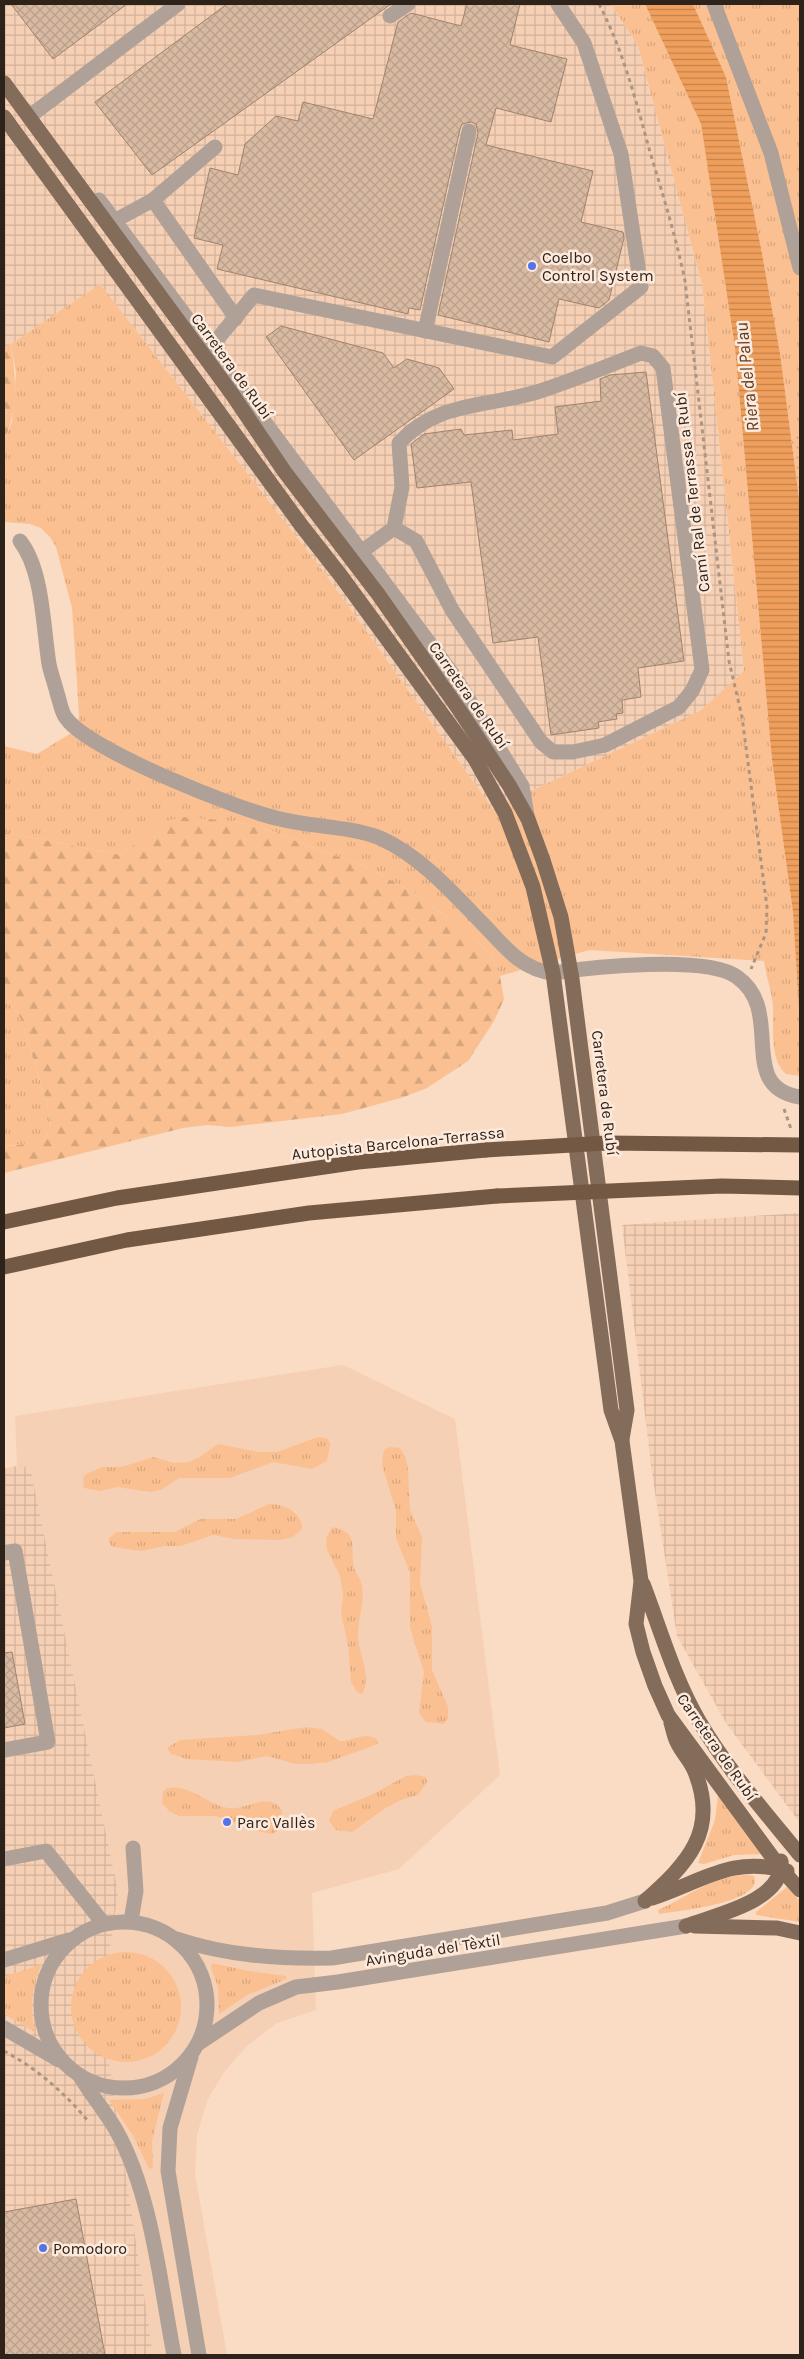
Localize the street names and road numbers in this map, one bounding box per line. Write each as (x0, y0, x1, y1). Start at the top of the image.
street label: Carretera de Rubí (187, 309, 277, 423)
street label: Camí Ral de Terrassa a Rubí (670, 391, 714, 593)
street label: Carretera de Rubí (425, 638, 513, 752)
street label: Carretera de Rubí (588, 1029, 622, 1157)
street label: Autopista Barcelona-Terrassa (291, 1122, 505, 1164)
street label: Carretera de Rubí (673, 1690, 761, 1804)
street label: Avinguda del Tèxtil (364, 1930, 502, 1970)

